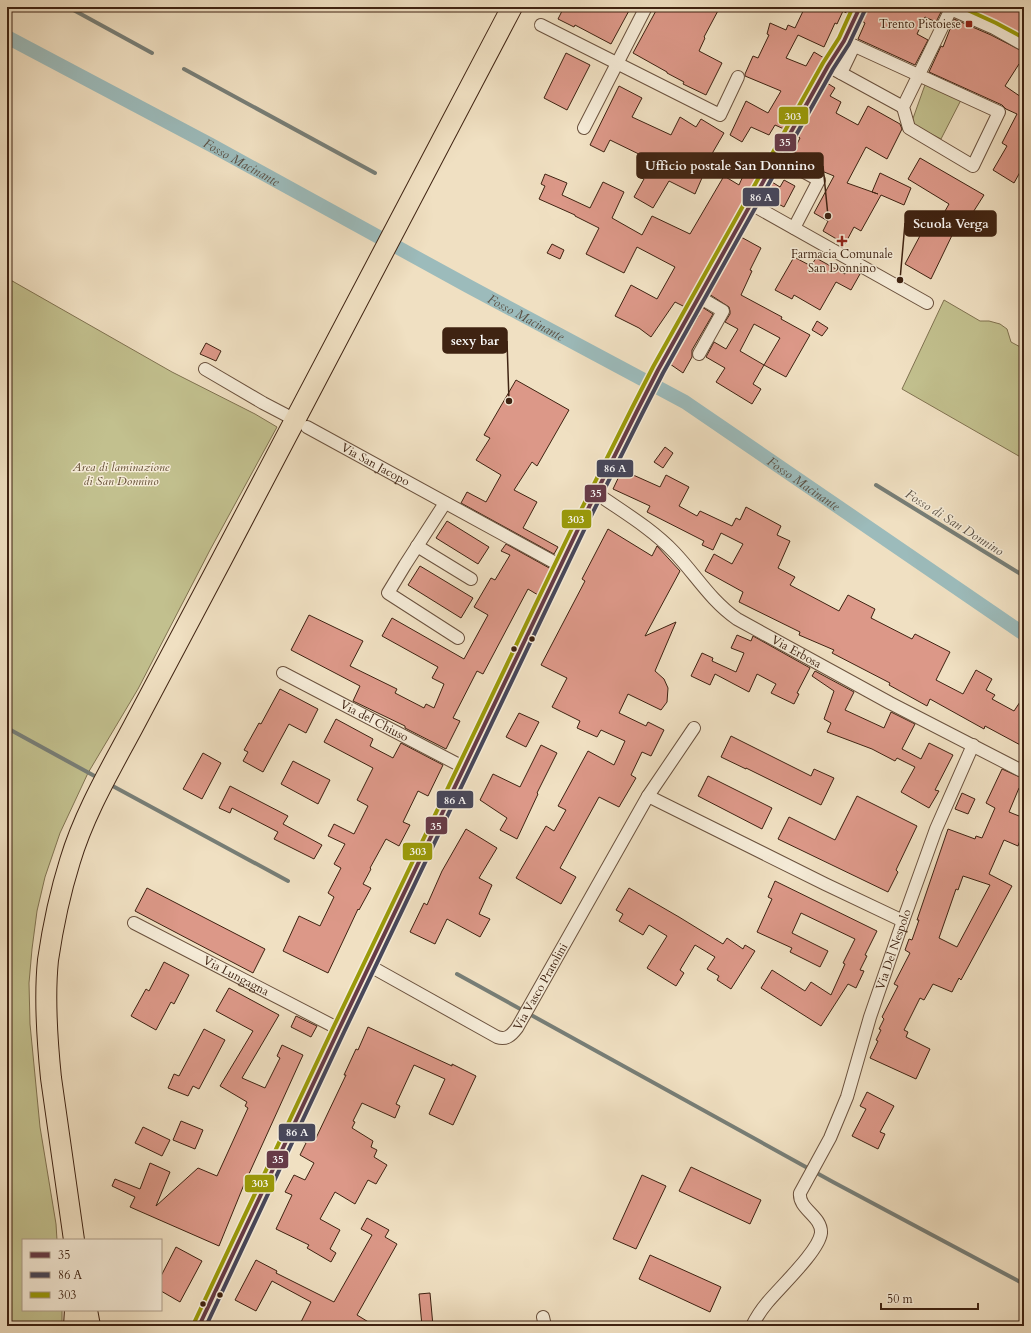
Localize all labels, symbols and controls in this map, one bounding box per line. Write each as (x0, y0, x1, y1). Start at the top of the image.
place label: Trento Pistoiese (879, 16, 961, 32)
marker: Trento Pistoiese (964, 19, 974, 29)
line badge: 303 (778, 106, 809, 125)
text: 303 (785, 109, 802, 124)
line badge: 35 (774, 133, 797, 152)
water label: Fosso Macinante (200, 135, 284, 191)
text: 35 (779, 135, 791, 150)
callout: Ufficio postale San Donnino (637, 153, 823, 178)
text: Ufficio postale San Donnino (645, 157, 815, 175)
line badge: 86 A (742, 187, 780, 207)
text: 86 A (750, 190, 773, 205)
callout: Scuola Verga (905, 211, 996, 236)
text: Scuola Verga (913, 215, 989, 233)
marker: Farmacia Comunale San Donnino (837, 236, 847, 246)
place label: Farmacia Comunale San Donnino (791, 246, 893, 276)
water label: Fosso Macinante (484, 290, 568, 346)
callout: sexy bar (443, 328, 507, 353)
text: sexy bar (451, 332, 500, 350)
street label: Via San Jacopo (338, 439, 413, 490)
water label: Fosso Macinante (763, 453, 844, 516)
park label: Area di laminazione di San Donnino (72, 459, 170, 489)
line badge: 86 A (596, 459, 634, 478)
text: 86 A (604, 461, 627, 476)
line badge: 35 (584, 484, 607, 503)
water label: Fosso di San Donnino (902, 485, 1007, 560)
text: 35 (590, 486, 602, 501)
line badge: 303 (561, 509, 592, 529)
text: 303 (568, 512, 585, 527)
street label: Via Erbosa (769, 631, 825, 672)
unlabelled marker (527, 634, 537, 644)
unlabelled marker (509, 644, 519, 654)
street label: Via del Chiuso (337, 696, 412, 745)
line badge: 86 A (436, 790, 474, 809)
text: 86 A (444, 793, 467, 808)
line badge: 35 (425, 816, 448, 835)
text: 35 (430, 819, 442, 834)
line badge: 303 (402, 842, 433, 861)
text: 303 (410, 844, 427, 859)
street label: Via Del Nespolo (872, 906, 915, 992)
street label: Via Vasco Pratolini (510, 940, 572, 1033)
street label: Via Lungagna (201, 952, 273, 1000)
line badge: 86 A (278, 1123, 316, 1142)
text: 86 A (286, 1125, 309, 1140)
line badge: 35 (266, 1150, 289, 1169)
text: 35 (272, 1152, 284, 1167)
line badge: 303 (244, 1174, 275, 1193)
text: 303 (252, 1176, 269, 1191)
legend (22, 1239, 162, 1311)
text: 35 (58, 1247, 70, 1263)
text: 86 A (58, 1267, 83, 1283)
scale bar (881, 1285, 978, 1311)
text: 303 (58, 1287, 76, 1303)
unlabelled marker (215, 1290, 225, 1300)
text: 50 m (887, 1291, 914, 1307)
unlabelled marker (198, 1299, 208, 1309)

